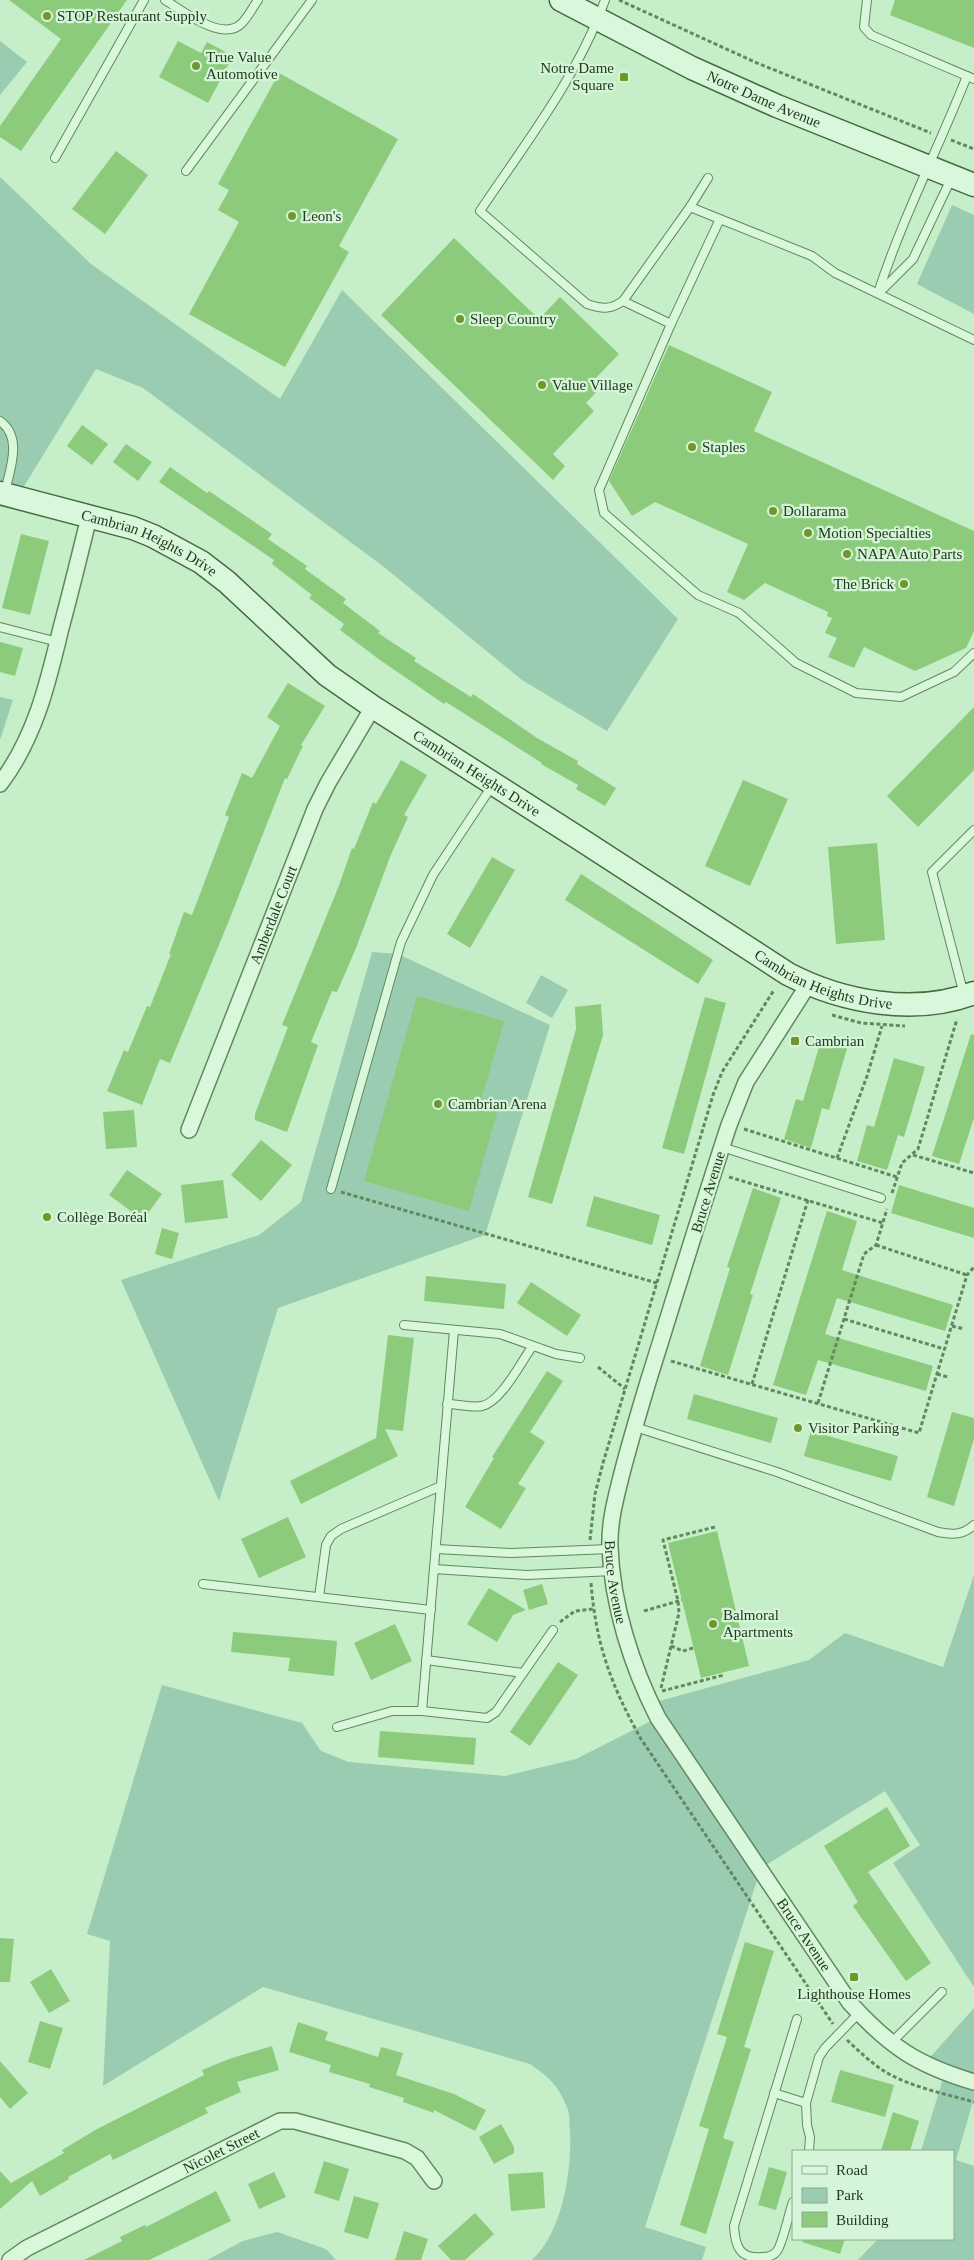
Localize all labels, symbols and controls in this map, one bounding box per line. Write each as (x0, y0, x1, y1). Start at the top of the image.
place label: STOP Restaurant Supply (57, 8, 208, 24)
marker: STOP Restaurant Supply (41, 10, 53, 22)
place label: True Value Automotive (206, 49, 278, 82)
marker: True Value Automotive (190, 60, 202, 72)
place label: Notre Dame Square (540, 60, 614, 93)
street label: Notre Dame Avenue (704, 68, 823, 131)
marker: Notre Dame Square (618, 71, 630, 83)
place label: Leon's (302, 208, 342, 224)
marker: Leon's (286, 210, 298, 222)
place label: Sleep Country (470, 311, 557, 327)
marker: Sleep Country (454, 313, 466, 325)
place label: Value Village (552, 377, 633, 393)
marker: Value Village (536, 379, 548, 391)
place label: Staples (702, 439, 745, 455)
marker: Staples (686, 441, 698, 453)
place label: Dollarama (783, 503, 847, 519)
marker: Dollarama (767, 505, 779, 517)
street label: Cambrian Heights Drive (79, 507, 221, 580)
place label: Motion Specialties (818, 525, 931, 541)
marker: Motion Specialties (802, 527, 814, 539)
place label: NAPA Auto Parts (857, 546, 962, 562)
marker: NAPA Auto Parts (841, 548, 853, 560)
place label: The Brick (834, 576, 894, 592)
marker: The Brick (898, 578, 910, 590)
street label: Cambrian Heights Drive (410, 727, 543, 820)
street label: Amberdale Court (247, 863, 300, 967)
street label: Cambrian Heights Drive (751, 946, 893, 1012)
place label: Cambrian (805, 1033, 865, 1049)
marker: Cambrian (789, 1035, 801, 1047)
place label: Cambrian Arena (448, 1096, 547, 1112)
marker: Cambrian Arena (432, 1098, 444, 1110)
street label: Bruce Avenue (688, 1149, 728, 1235)
place label: Collège Boréal (57, 1209, 147, 1225)
marker: Collège Boréal (41, 1211, 53, 1223)
place label: Visitor Parking (808, 1420, 900, 1436)
marker: Visitor Parking (792, 1422, 804, 1434)
street label: Bruce Avenue (602, 1540, 630, 1626)
place label: Balmoral Apartments (723, 1607, 793, 1640)
marker: Balmoral Apartments (707, 1618, 719, 1630)
street label: Bruce Avenue (774, 1895, 834, 1975)
marker: Lighthouse Homes (848, 1971, 860, 1983)
place label: Lighthouse Homes (797, 1986, 911, 2002)
street label: Nicolet Street (180, 2124, 263, 2176)
legend (792, 2150, 954, 2240)
text: Road (836, 2162, 868, 2178)
text: Park (836, 2187, 864, 2203)
text: Building (836, 2212, 889, 2228)

